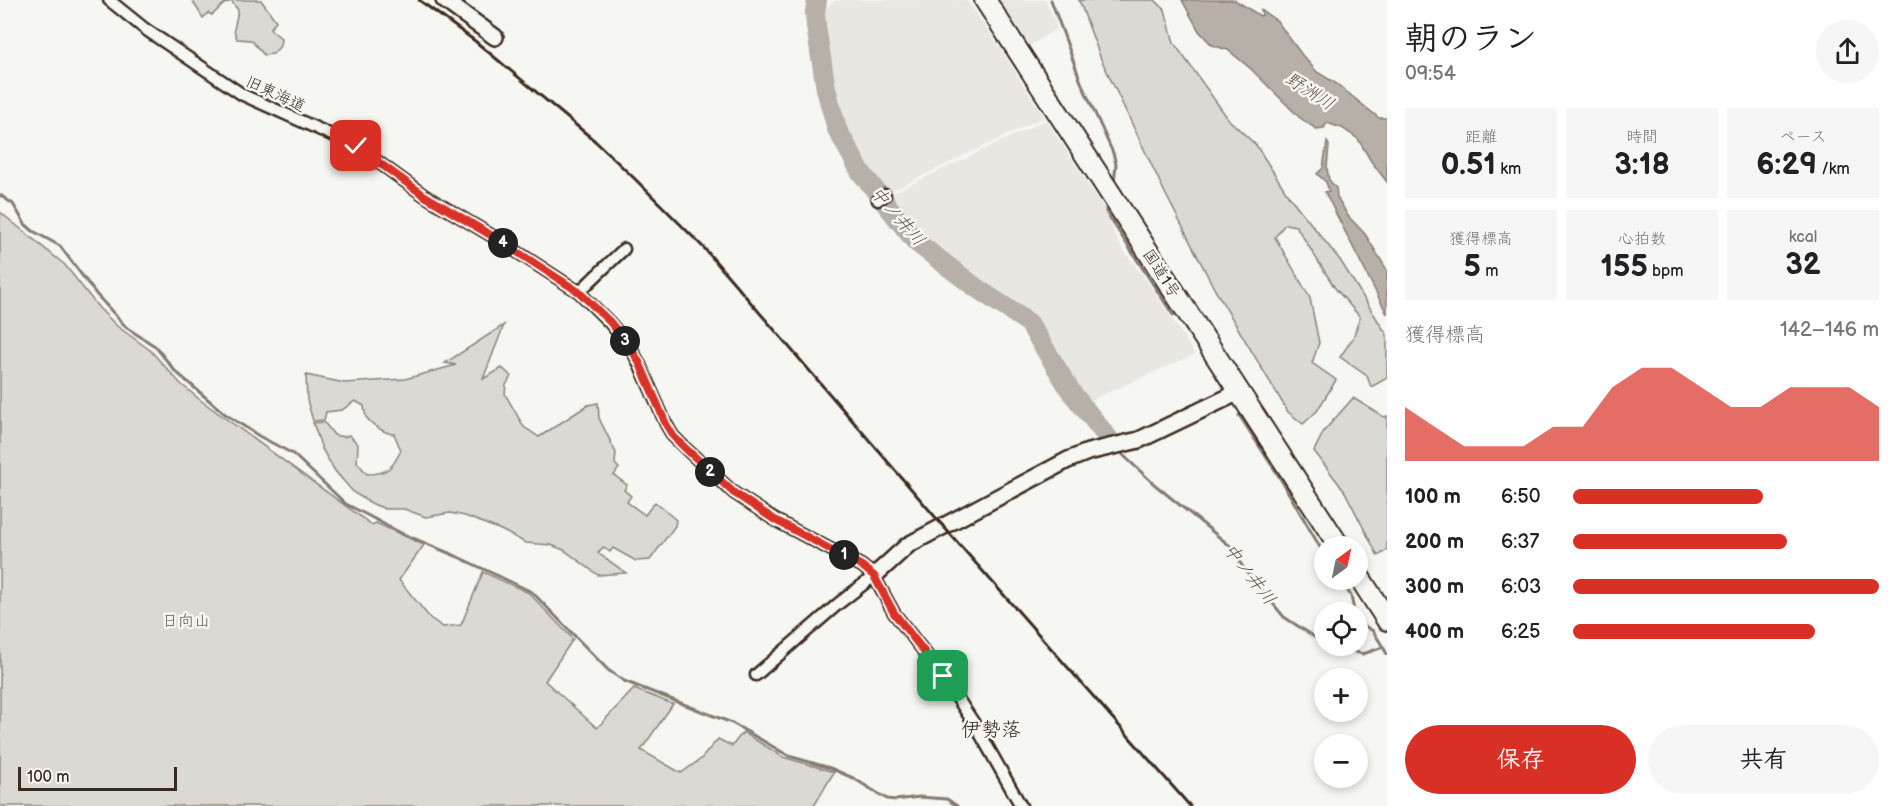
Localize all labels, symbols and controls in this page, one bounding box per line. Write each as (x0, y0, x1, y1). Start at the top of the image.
text: 朝のラン (1405, 19, 1537, 59)
button: share (1816, 20, 1879, 83)
text: 09:54 (1405, 62, 1456, 86)
water label: 野洲川 (1281, 68, 1338, 115)
street label: 旧東海道 (242, 72, 308, 116)
pin (330, 120, 381, 171)
text: 距離 (1465, 128, 1497, 147)
text: 時間 (1626, 128, 1658, 147)
text: ペース (1779, 128, 1827, 147)
icon: check (339, 129, 372, 162)
text: 0.51 (1441, 147, 1496, 183)
text: 3:18 (1614, 147, 1670, 183)
text: 6:29 (1756, 147, 1817, 183)
text: km (1496, 160, 1521, 179)
text: /km (1817, 160, 1850, 179)
water label: 中ノ井川 (866, 182, 929, 250)
pin: 4 (488, 228, 518, 258)
text: kcal (1789, 228, 1817, 247)
text: 獲得標高 (1449, 230, 1513, 249)
text: 心拍数 (1618, 230, 1666, 249)
text: 4 (498, 233, 508, 252)
street label: 国道1号 (1138, 246, 1183, 302)
text: 32 (1785, 247, 1821, 283)
text: 5 (1464, 249, 1481, 285)
text: 155 (1600, 249, 1648, 285)
text: m (1481, 262, 1498, 281)
text: bpm (1648, 262, 1684, 281)
text: 142–146 m (1780, 318, 1879, 342)
text: 獲得標高 (1405, 323, 1485, 347)
pin: 3 (610, 326, 640, 356)
text: 3 (620, 331, 630, 350)
pin: 2 (695, 457, 725, 487)
text: 2 (705, 462, 715, 481)
text: 100 m (1405, 485, 1461, 509)
text: 6:50 (1501, 485, 1540, 509)
text: 200 m (1405, 530, 1464, 554)
text: 6:37 (1501, 530, 1539, 554)
north arrow (1314, 536, 1368, 590)
map controls (1314, 536, 1368, 788)
water label: 中ノ井川 (1219, 539, 1280, 609)
pin: 1 (829, 540, 859, 570)
text: 1 (841, 545, 847, 564)
text: 300 m (1405, 575, 1464, 599)
text: 6:03 (1501, 575, 1541, 599)
button: locate (1314, 602, 1368, 656)
park label: 日向山 (162, 612, 210, 631)
text: 400 m (1405, 620, 1464, 644)
text: 6:25 (1501, 620, 1541, 644)
pin (917, 650, 968, 701)
icon: arrive (926, 659, 959, 692)
button: + (1314, 668, 1368, 722)
district label: 伊勢落 (961, 718, 1021, 742)
button: 保存 (1405, 725, 1636, 794)
button: 共有 (1648, 725, 1879, 794)
button: − (1314, 734, 1368, 788)
scale bar (18, 764, 177, 792)
text: 100 m (27, 768, 70, 787)

